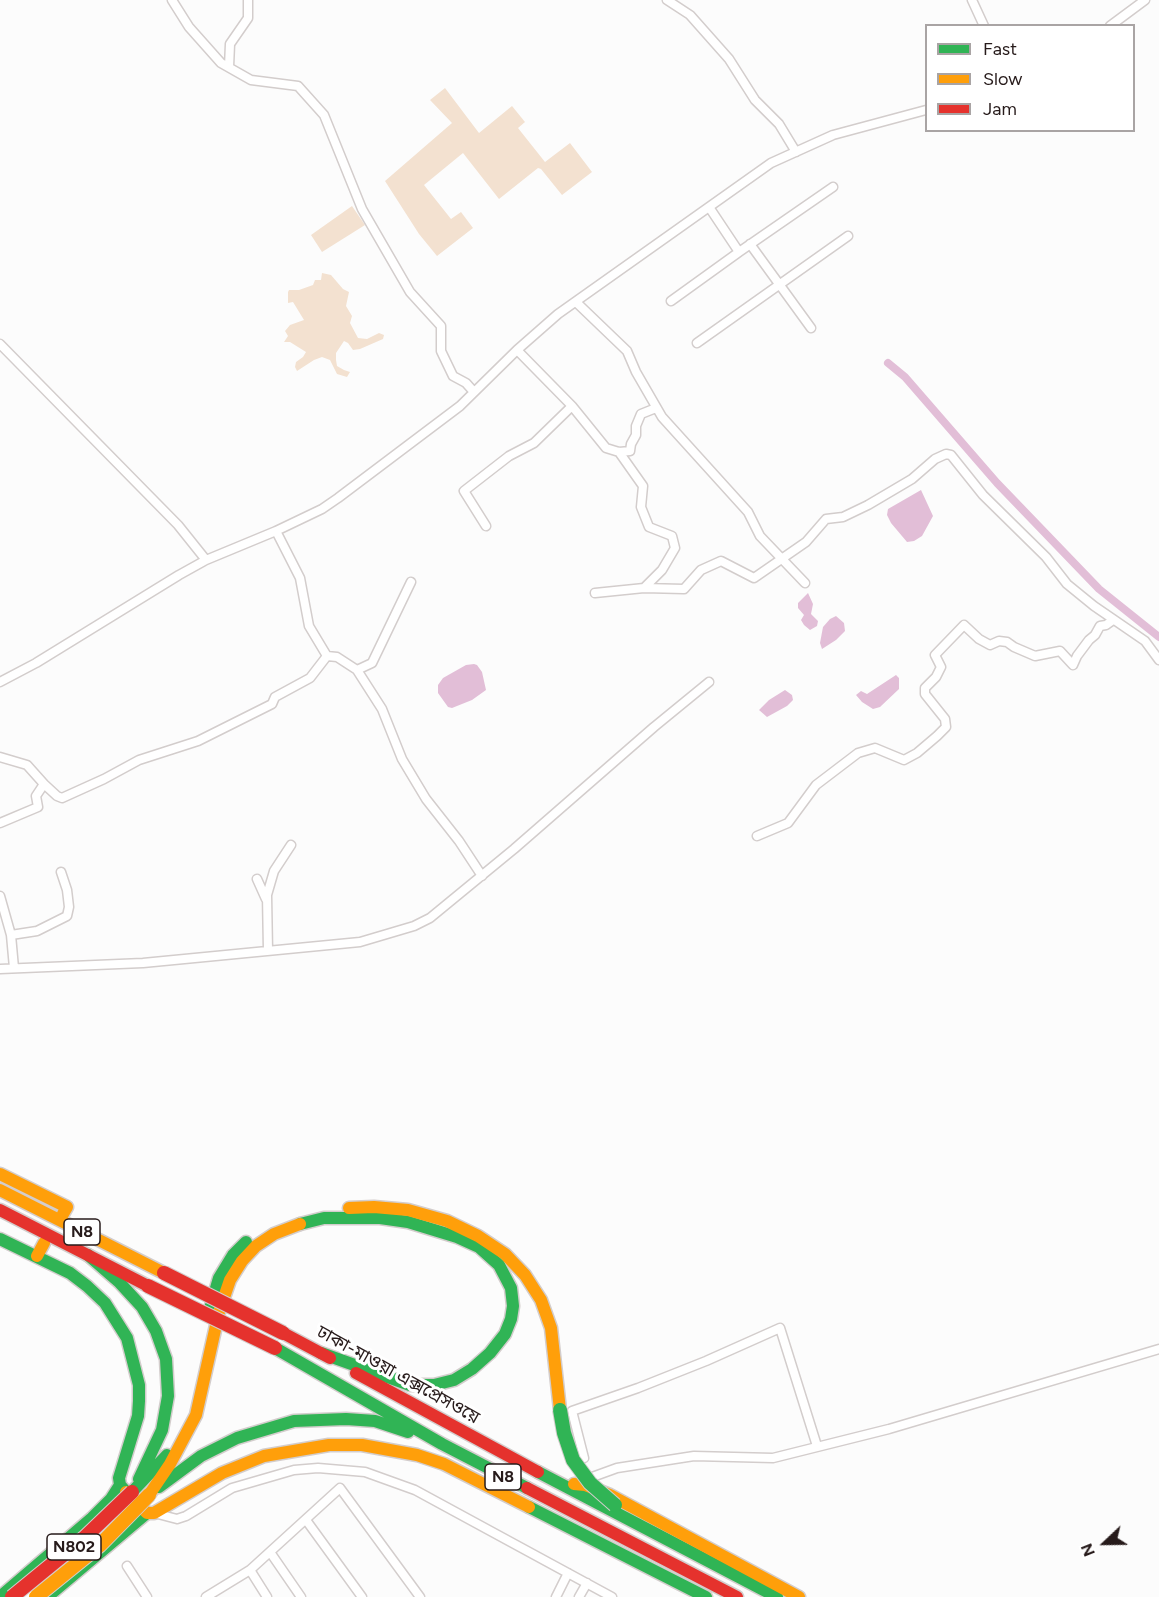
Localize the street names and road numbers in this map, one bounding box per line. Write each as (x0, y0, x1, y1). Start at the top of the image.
road number: N8 (64, 1219, 100, 1245)
street label: ঢাকা-মাওয়া এক্সপ্রেসওয়ে (313, 1321, 483, 1429)
road number: N8 (485, 1464, 521, 1490)
road number: N802 (47, 1534, 101, 1560)

